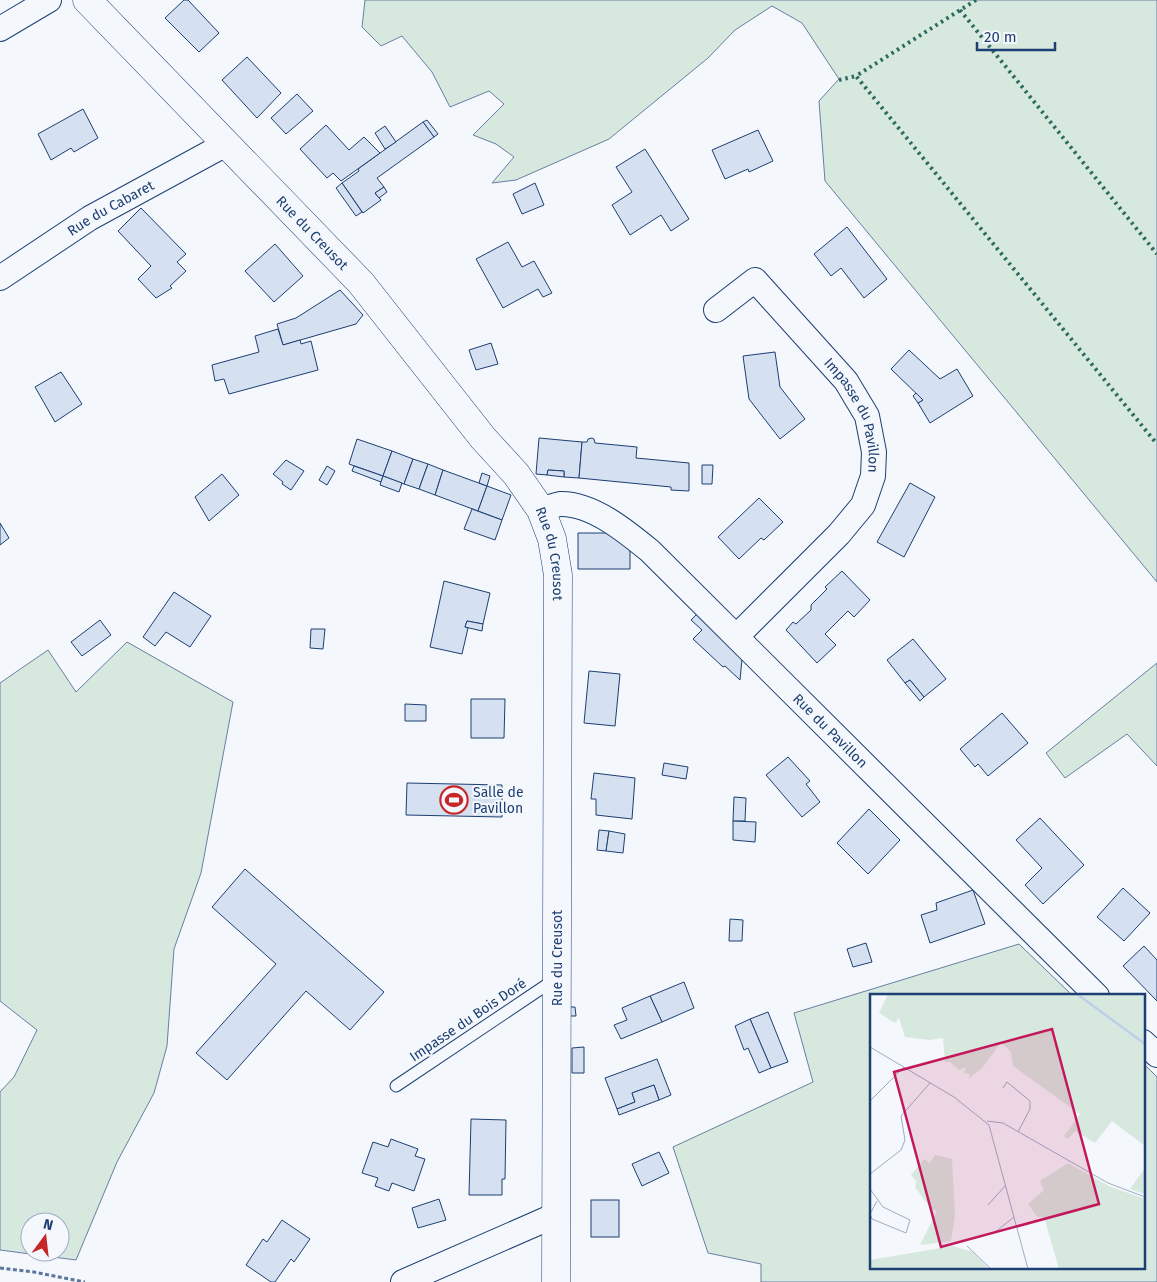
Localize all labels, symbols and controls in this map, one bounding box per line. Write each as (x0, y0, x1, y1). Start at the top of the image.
scale bar (977, 20, 1054, 52)
text: 20 m (984, 28, 1017, 46)
street label: Rue du Cabaret (64, 176, 158, 239)
street label: Rue du Creusot (273, 192, 353, 274)
street label: Impasse du Pavillon (821, 354, 882, 473)
street label: Rue du Creusot (532, 504, 567, 602)
street label: Rue du Pavillon (790, 690, 871, 771)
place label: Salle de Pavillon (473, 784, 524, 817)
sports icon: Salle de Pavillon (439, 785, 469, 815)
street label: Rue du Creusot (549, 909, 566, 1006)
street label: Impasse du Bois Doré (406, 975, 530, 1065)
inset map (870, 994, 1144, 1270)
north arrow (20, 1212, 70, 1262)
text: N (42, 1216, 55, 1234)

